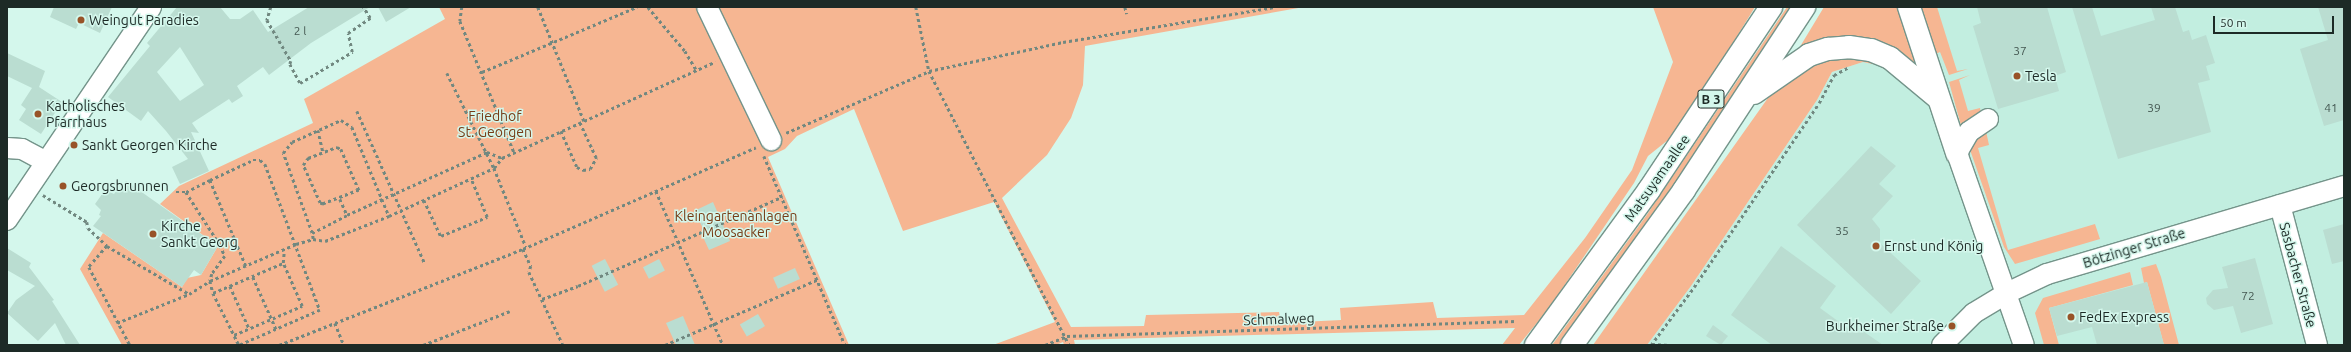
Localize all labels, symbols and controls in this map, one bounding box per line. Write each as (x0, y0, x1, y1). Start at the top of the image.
scale bar (2215, 8, 2336, 34)
place label: Weingut Paradies (89, 12, 199, 28)
marker: Weingut Paradies (76, 15, 86, 25)
text: 50 m (2220, 16, 2247, 29)
house number: 2 l (294, 24, 306, 38)
house number: 37 (2013, 44, 2027, 58)
place label: Tesla (2025, 68, 2057, 84)
marker: Tesla (2012, 71, 2022, 81)
road number: B 3 (1697, 88, 1725, 110)
place label: Katholisches Pfarrhaus (46, 98, 125, 130)
house number: 39 (2147, 101, 2161, 115)
house number: 41 (2324, 101, 2338, 115)
park label: Friedhof St. Georgen (458, 108, 532, 140)
marker: Katholisches Pfarrhaus (33, 109, 43, 119)
street label: Matsuyamaallee (1621, 131, 1693, 225)
place label: Sankt Georgen Kirche (82, 137, 218, 153)
marker: Sankt Georgen Kirche (69, 140, 79, 150)
place label: Georgsbrunnen (71, 178, 169, 194)
marker: Georgsbrunnen (58, 181, 68, 191)
park label: Kleingartenanlagen Moosacker (675, 208, 797, 240)
place label: Kirche Sankt Georg (161, 218, 238, 250)
street label: Sasbacher Straße (2276, 221, 2320, 329)
house number: 35 (1835, 224, 1849, 238)
street label: Bötzinger Straße (2081, 224, 2187, 272)
marker: Kirche Sankt Georg (148, 229, 158, 239)
place label: Ernst und König (1884, 238, 1983, 254)
marker: Ernst und König (1871, 241, 1881, 251)
house number: 72 (2241, 289, 2255, 303)
street label: Schmalweg (1243, 309, 1315, 329)
place label: FedEx Express (2079, 309, 2169, 325)
marker: FedEx Express (2066, 312, 2076, 322)
place label: Burkheimer Straße (1826, 318, 1944, 334)
marker: Burkheimer Straße (1947, 321, 1957, 331)

